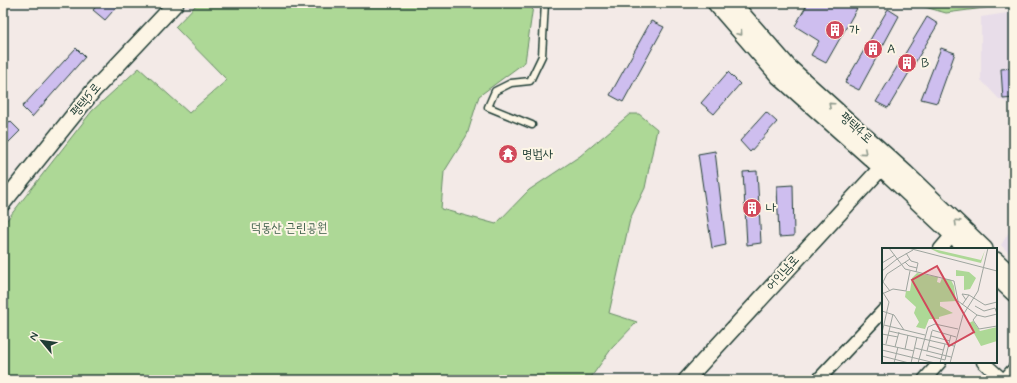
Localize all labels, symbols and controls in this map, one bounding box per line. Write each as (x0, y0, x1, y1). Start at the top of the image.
building icon: 가 (824, 19, 846, 41)
place label: 가 (849, 22, 860, 39)
one-way arrow (736, 28, 743, 35)
building icon: A (862, 38, 884, 60)
place label: A (887, 41, 896, 58)
building icon: B (896, 52, 918, 74)
place label: B (921, 55, 929, 72)
street label: 평택5로 (67, 80, 105, 120)
one-way arrow (828, 103, 835, 110)
street label: 평택4로 (836, 109, 876, 147)
temple icon: 명법사 (497, 143, 519, 165)
place label: 명법사 (522, 146, 553, 163)
one-way arrow (859, 148, 866, 155)
building icon: 나 (741, 197, 763, 219)
place label: 나 (766, 200, 777, 217)
one-way arrow (954, 219, 962, 227)
park label: 덕동산 근린공원 (251, 220, 327, 237)
inset map (882, 248, 997, 363)
street label: 어인남로 (763, 252, 803, 294)
north arrow (22, 321, 62, 361)
text: N (26, 330, 42, 343)

